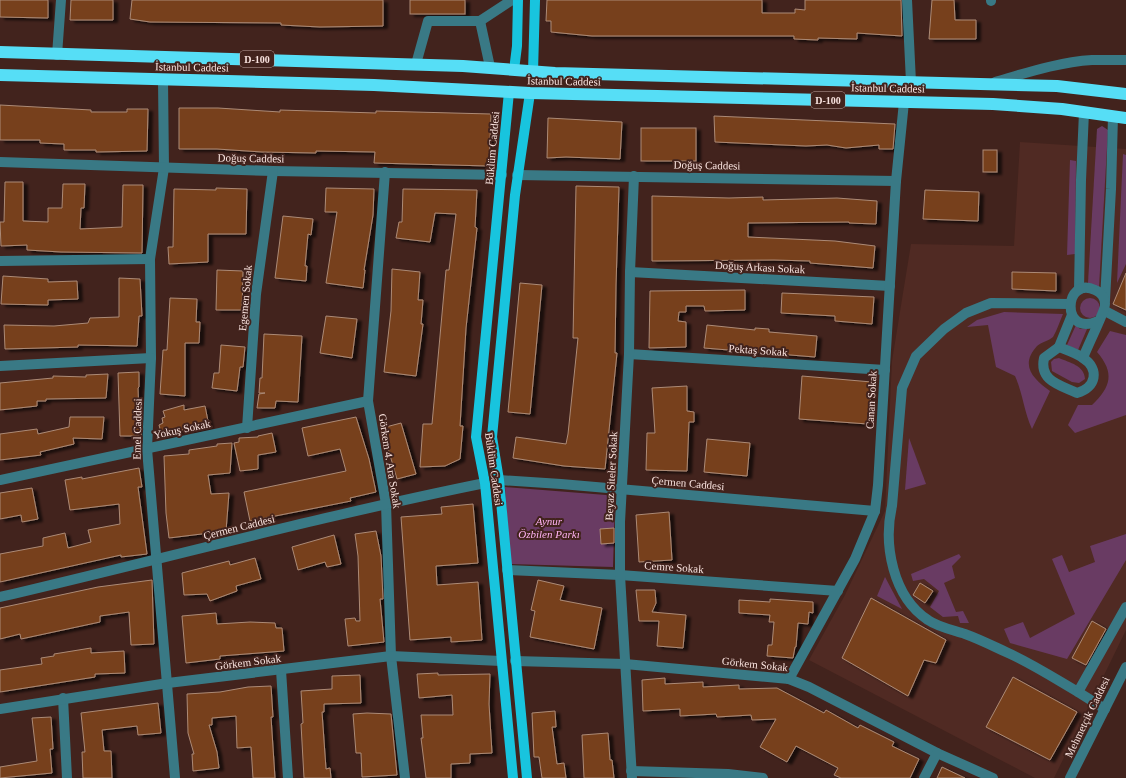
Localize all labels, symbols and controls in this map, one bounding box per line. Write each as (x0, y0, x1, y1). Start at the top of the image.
road number: D-100 (240, 51, 274, 67)
street label: İstanbul Caddesi (155, 60, 229, 74)
street label: İstanbul Caddesi (527, 74, 601, 88)
street label: İstanbul Caddesi (851, 81, 925, 95)
road number: D-100 (811, 92, 845, 108)
street label: Büklüm Caddesi (483, 111, 501, 185)
street label: Doğuş Caddesi (217, 151, 285, 165)
street label: Doğuş Caddesi (673, 158, 741, 172)
street label: Doğuş Arkası Sokak (715, 259, 806, 275)
street label: Egemen Sokak (236, 264, 254, 332)
street label: Pektaş Sokak (728, 342, 788, 358)
street label: Canan Sokak (863, 370, 879, 429)
street label: Emel Caddesi (130, 398, 144, 460)
street label: Görkem 4. Ara Sokak (377, 413, 404, 510)
street label: Yokuş Sokak (152, 417, 212, 441)
street label: Beyaz Siteler Sokak (603, 431, 619, 521)
street label: Büklüm Caddesi (483, 432, 505, 506)
street label: Çermen Caddesi (651, 474, 725, 492)
street label: Çermen Caddesi (202, 512, 276, 542)
park label: Aynur Özbilen Parkı (518, 515, 580, 540)
street label: Cemre Sokak (644, 559, 705, 575)
street label: Görkem Sokak (214, 652, 282, 672)
street label: Görkem Sokak (721, 655, 789, 673)
street label: Mehmetçik Caddesi (1062, 675, 1112, 759)

